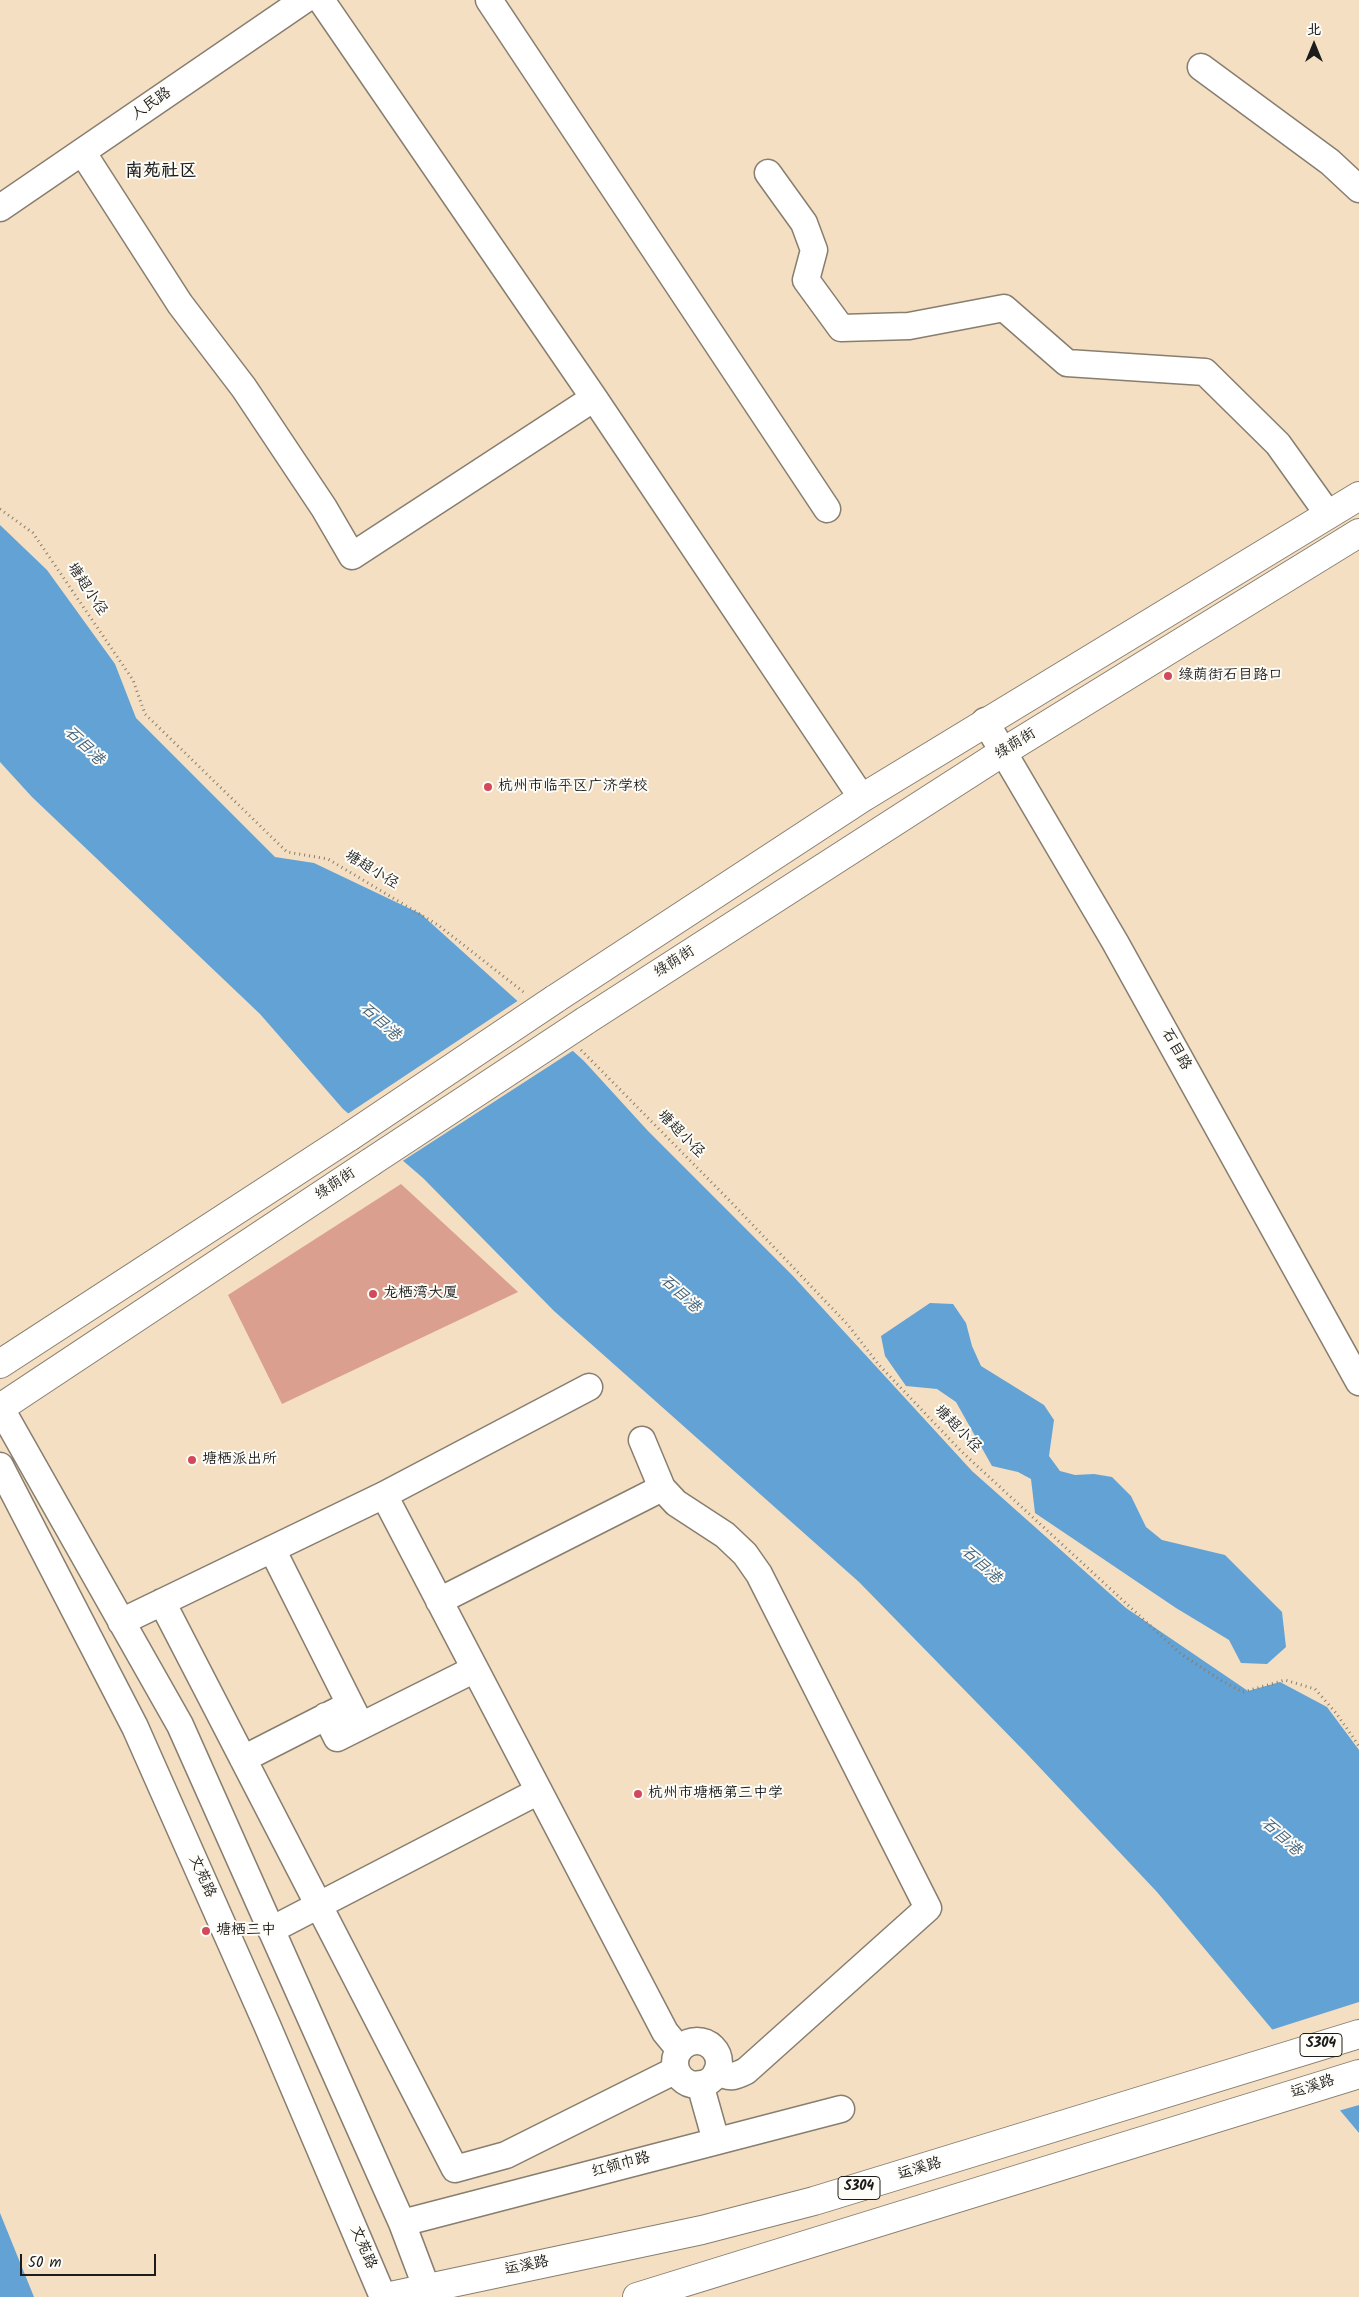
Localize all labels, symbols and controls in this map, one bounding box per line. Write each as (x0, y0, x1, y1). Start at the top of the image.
text: 北 (1307, 19, 1321, 41)
north arrow (1289, 20, 1339, 70)
street label: 人民路 (128, 85, 176, 125)
district label: 南苑社区 (125, 162, 197, 184)
street label: 塘超小径 (62, 560, 110, 620)
place label: 绿荫街石目路口 (1178, 667, 1283, 685)
marker: 绿荫街石目路口 (1162, 670, 1174, 682)
water label: 石目港 (59, 723, 107, 771)
street label: 绿荫街 (992, 725, 1040, 765)
place label: 杭州市临平区广济学校 (498, 778, 648, 796)
marker: 杭州市临平区广济学校 (482, 781, 494, 793)
street label: 塘超小径 (341, 848, 401, 894)
street label: 绿荫街 (651, 943, 699, 983)
water label: 石目港 (355, 1000, 403, 1046)
street label: 石目路 (1156, 1026, 1194, 1074)
street label: 塘超小径 (652, 1107, 708, 1163)
street label: 绿荫街 (312, 1165, 360, 1205)
water label: 石目港 (655, 1272, 703, 1318)
place label: 龙栖湾大厦 (383, 1285, 458, 1303)
marker: 龙栖湾大厦 (367, 1288, 379, 1300)
street label: 塘超小径 (929, 1402, 985, 1458)
place label: 塘栖派出所 (202, 1451, 277, 1469)
marker: 塘栖派出所 (186, 1454, 198, 1466)
water label: 石目港 (956, 1543, 1004, 1589)
place label: 杭州市塘栖第三中学 (648, 1785, 783, 1803)
marker: 杭州市塘栖第三中学 (632, 1788, 644, 1800)
water label: 石目港 (1256, 1815, 1304, 1861)
street label: 文苑路 (184, 1853, 218, 1901)
place label: 塘栖三中 (216, 1922, 276, 1940)
marker: 塘栖三中 (200, 1925, 212, 1937)
road number: S304 (1300, 2034, 1342, 2056)
street label: 运溪路 (1289, 2072, 1337, 2104)
street label: 红领巾路 (590, 2150, 652, 2182)
street label: 运溪路 (896, 2155, 944, 2185)
road number: S304 (838, 2176, 880, 2200)
street label: 文苑路 (345, 2224, 379, 2272)
scale bar (22, 2244, 159, 2276)
text: 50 m (28, 2251, 62, 2275)
street label: 运溪路 (503, 2254, 551, 2280)

